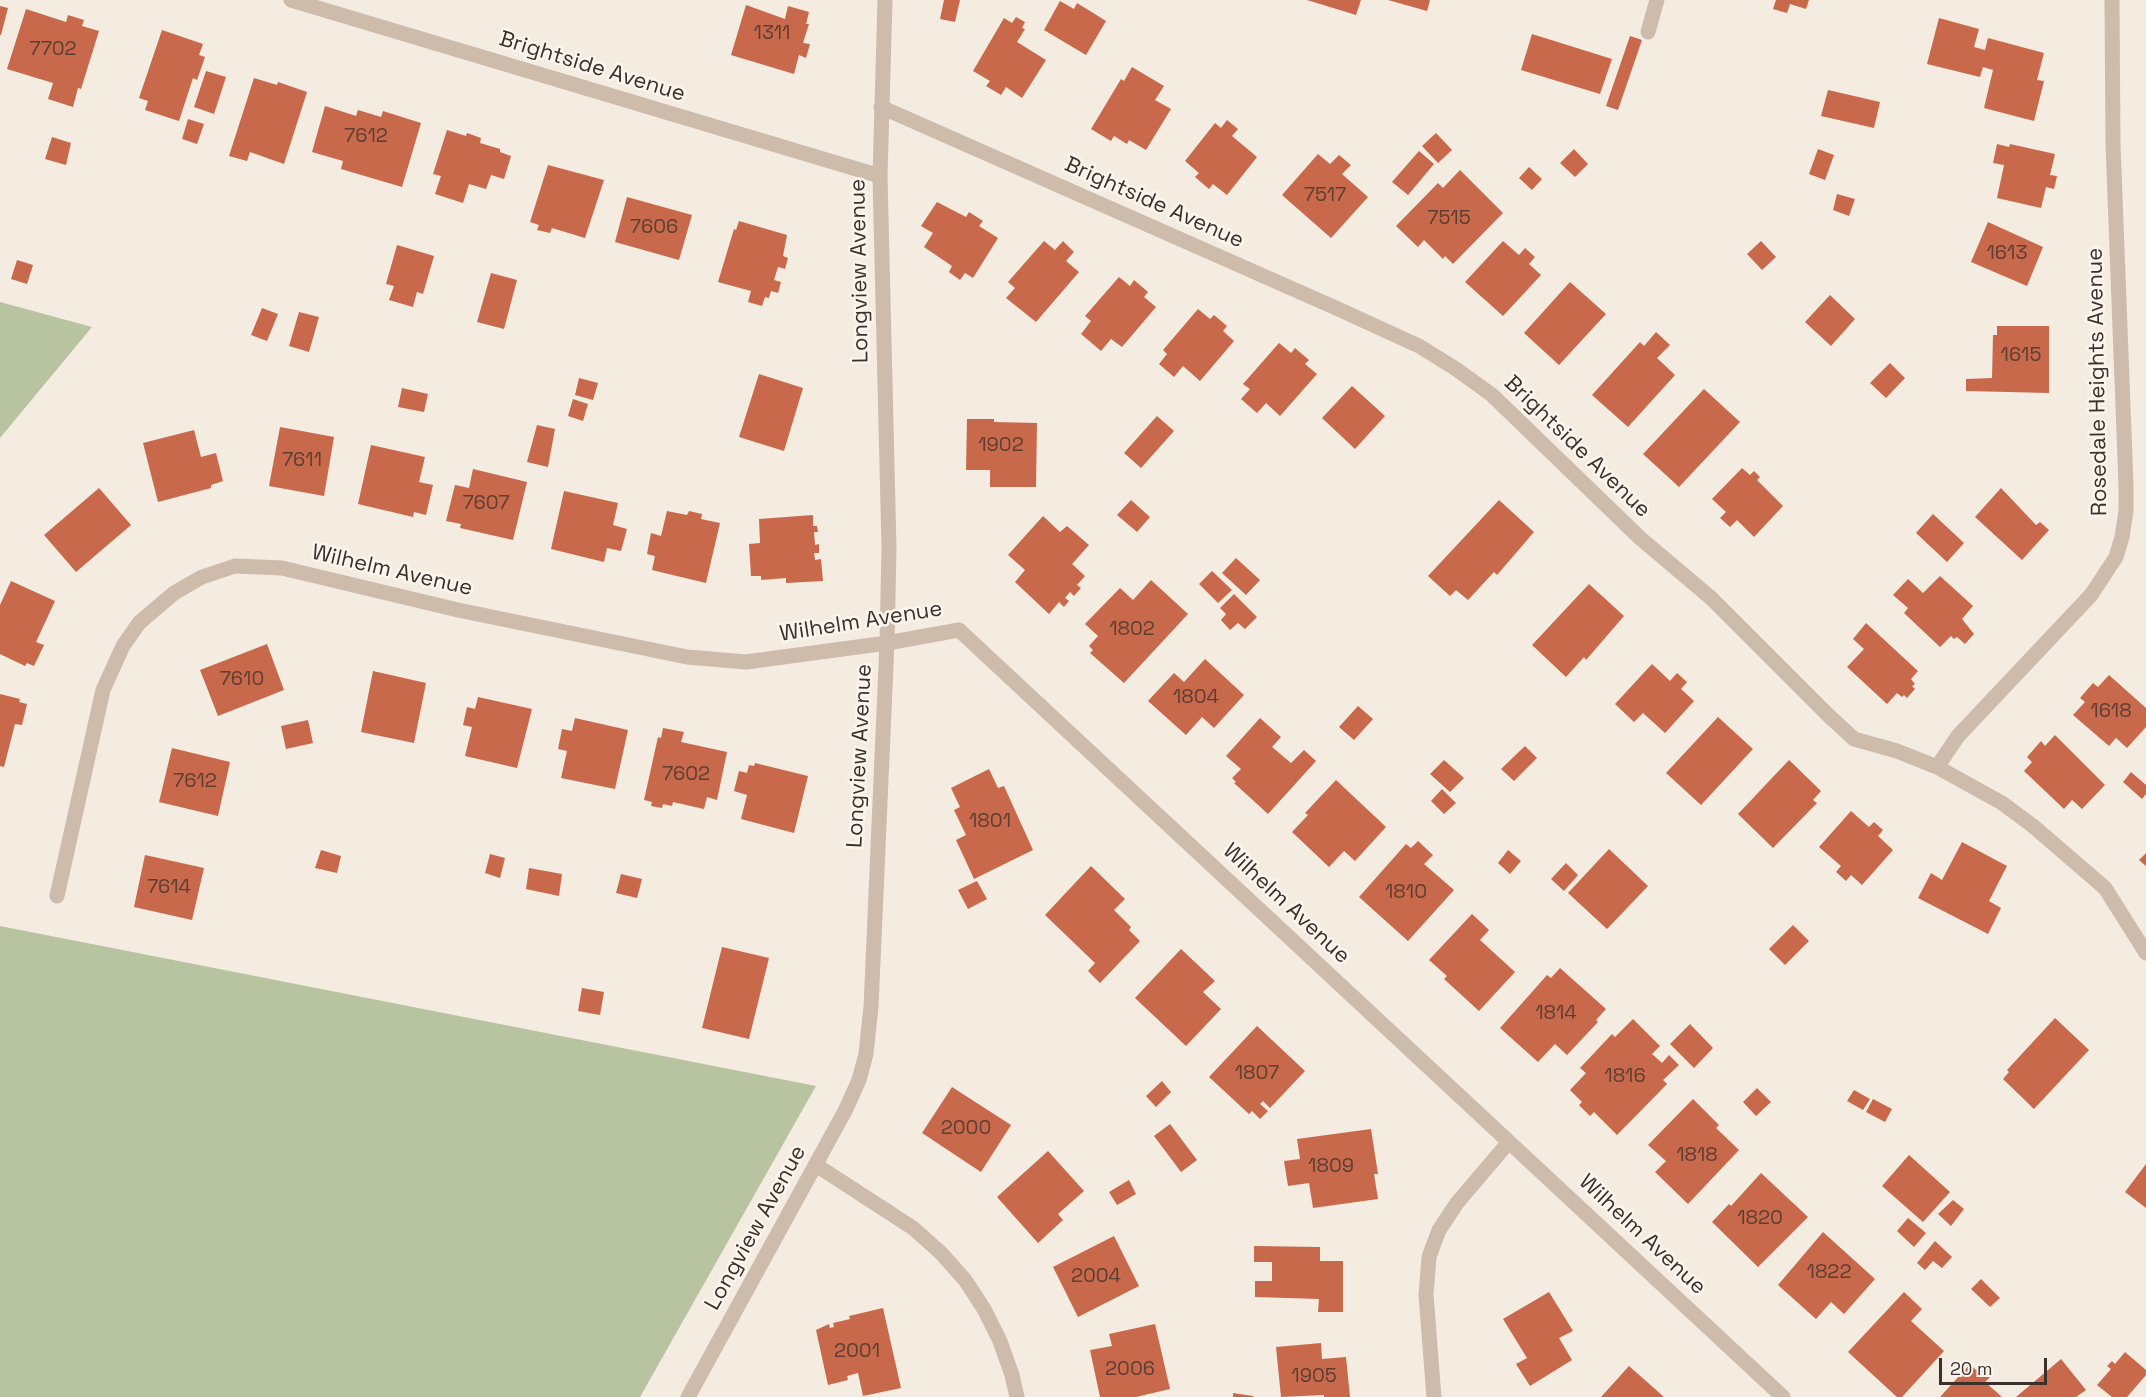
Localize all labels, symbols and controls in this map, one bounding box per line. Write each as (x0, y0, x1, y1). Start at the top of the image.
house number: 1311 (754, 22, 790, 46)
street label: Brightside Avenue (496, 26, 688, 108)
house number: 7702 (29, 38, 77, 62)
house number: 7612 (344, 125, 388, 149)
street label: Brightside Avenue (1060, 152, 1248, 254)
street label: Longview Avenue (845, 179, 875, 363)
house number: 7517 (1304, 184, 1346, 208)
house number: 7515 (1427, 207, 1471, 231)
house number: 7606 (630, 216, 678, 240)
house number: 1613 (1986, 242, 2028, 266)
street label: Rosedale Heights Avenue (2082, 248, 2114, 516)
house number: 1615 (2001, 344, 2041, 368)
street label: Brightside Avenue (1498, 370, 1656, 524)
house number: 1902 (978, 434, 1024, 458)
house number: 7611 (282, 449, 322, 473)
house number: 7607 (462, 492, 510, 516)
street label: Wilhelm Avenue (309, 540, 475, 602)
street label: Wilhelm Avenue (778, 596, 944, 648)
house number: 1802 (1109, 618, 1155, 642)
street label: Longview Avenue (842, 663, 878, 849)
house number: 7610 (220, 668, 264, 692)
house number: 1804 (1173, 686, 1219, 710)
house number: 1618 (2090, 700, 2132, 724)
house number: 7602 (662, 763, 710, 787)
house number: 7612 (173, 770, 217, 794)
house number: 1801 (969, 810, 1011, 834)
street label: Wilhelm Avenue (1217, 838, 1355, 970)
house number: 7614 (147, 876, 191, 900)
house number: 1810 (1385, 881, 1427, 905)
house number: 1814 (1535, 1002, 1577, 1026)
house number: 1807 (1235, 1062, 1279, 1086)
house number: 1816 (1604, 1065, 1646, 1089)
house number: 2000 (941, 1117, 991, 1141)
street label: Longview Avenue (700, 1141, 812, 1315)
house number: 1818 (1676, 1144, 1718, 1168)
house number: 1809 (1308, 1155, 1354, 1179)
street label: Wilhelm Avenue (1573, 1169, 1711, 1301)
house number: 1820 (1737, 1207, 1783, 1231)
house number: 1822 (1807, 1261, 1851, 1285)
house number: 2004 (1071, 1265, 1121, 1289)
house number: 2001 (834, 1340, 880, 1364)
scale bar (1942, 1346, 2050, 1384)
text: 20 m (1950, 1357, 1993, 1380)
house number: 2006 (1105, 1358, 1155, 1382)
house number: 1905 (1291, 1365, 1337, 1389)

